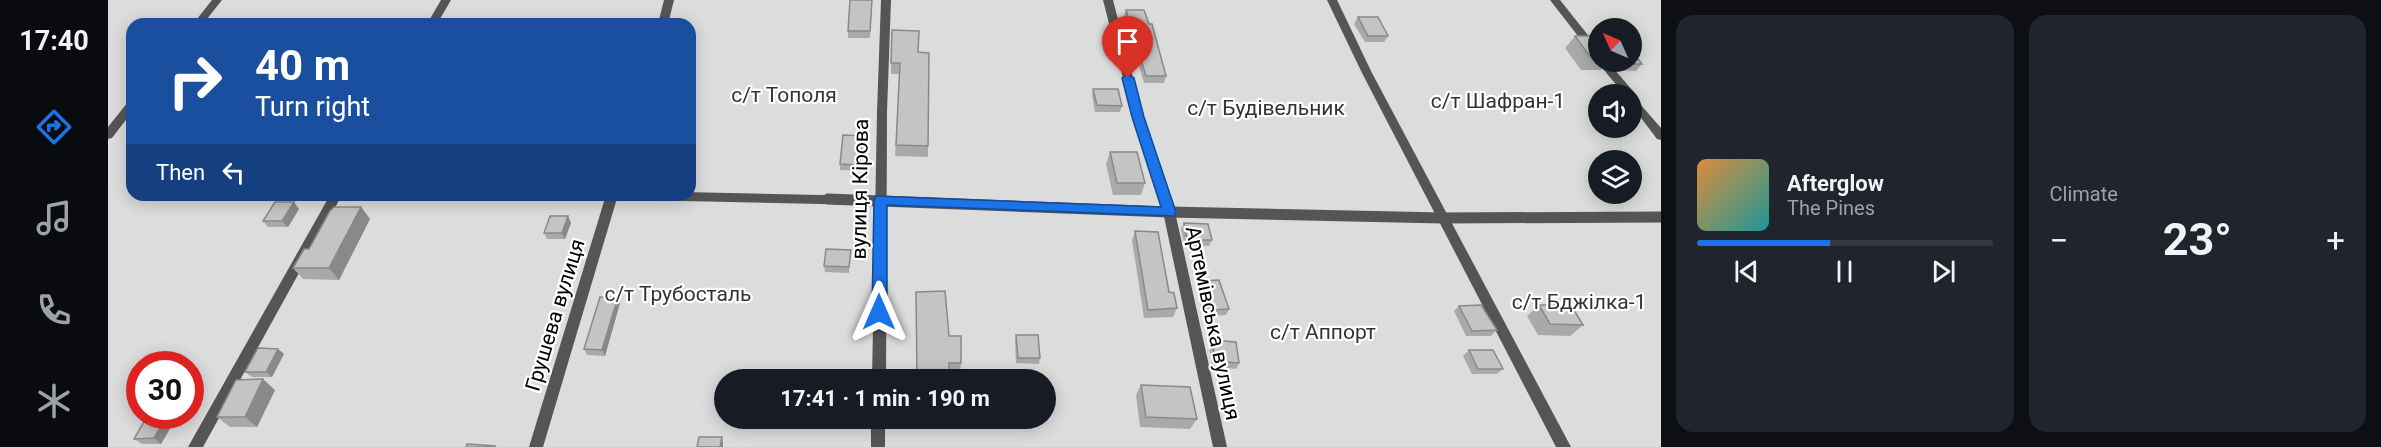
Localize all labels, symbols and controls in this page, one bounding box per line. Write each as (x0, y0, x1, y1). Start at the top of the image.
pin (1102, 16, 1153, 78)
north arrow (1588, 18, 1642, 72)
map controls (1588, 18, 1642, 204)
text: 17:40 (19, 25, 89, 57)
icon: arrive (1111, 25, 1144, 58)
text: 40 m (255, 41, 350, 90)
icon: right (156, 42, 234, 120)
park label: с/т Тополя (731, 83, 837, 107)
button: sound (1588, 84, 1642, 138)
park label: с/т Шафран-1 (1431, 89, 1565, 113)
text: Turn right (255, 91, 370, 123)
park label: с/т Будівельник (1187, 96, 1345, 120)
icon: directions (33, 106, 75, 148)
street label: вулиця Кірова (847, 118, 873, 260)
button: layers (1588, 150, 1642, 204)
icon: left (217, 156, 250, 189)
text: Then (156, 160, 205, 185)
text: Afterglow (1787, 171, 1884, 196)
text: Climate (2050, 182, 2118, 206)
text: The Pines (1787, 196, 1875, 220)
icon: music (33, 197, 75, 239)
text: 23° (2163, 213, 2232, 266)
text: − (2050, 221, 2068, 260)
text: + (2326, 221, 2345, 260)
street label: Артемівська вулиця (1181, 224, 1245, 422)
street label: Грушева вулиця (520, 236, 590, 394)
icon: previous (1730, 255, 1763, 288)
icon: pause (1828, 255, 1861, 288)
icon: next (1927, 255, 1960, 288)
position arrow (847, 280, 911, 344)
park label: с/т Трубосталь (604, 282, 752, 306)
icon: phone (33, 289, 75, 331)
park label: с/т Бджілка-1 (1512, 290, 1646, 314)
park label: с/т Аппорт (1270, 320, 1376, 344)
speed limit sign: 30 (126, 351, 204, 429)
icon: climate (33, 380, 75, 422)
text: 17:41 · 1 min · 190 m (780, 386, 990, 411)

